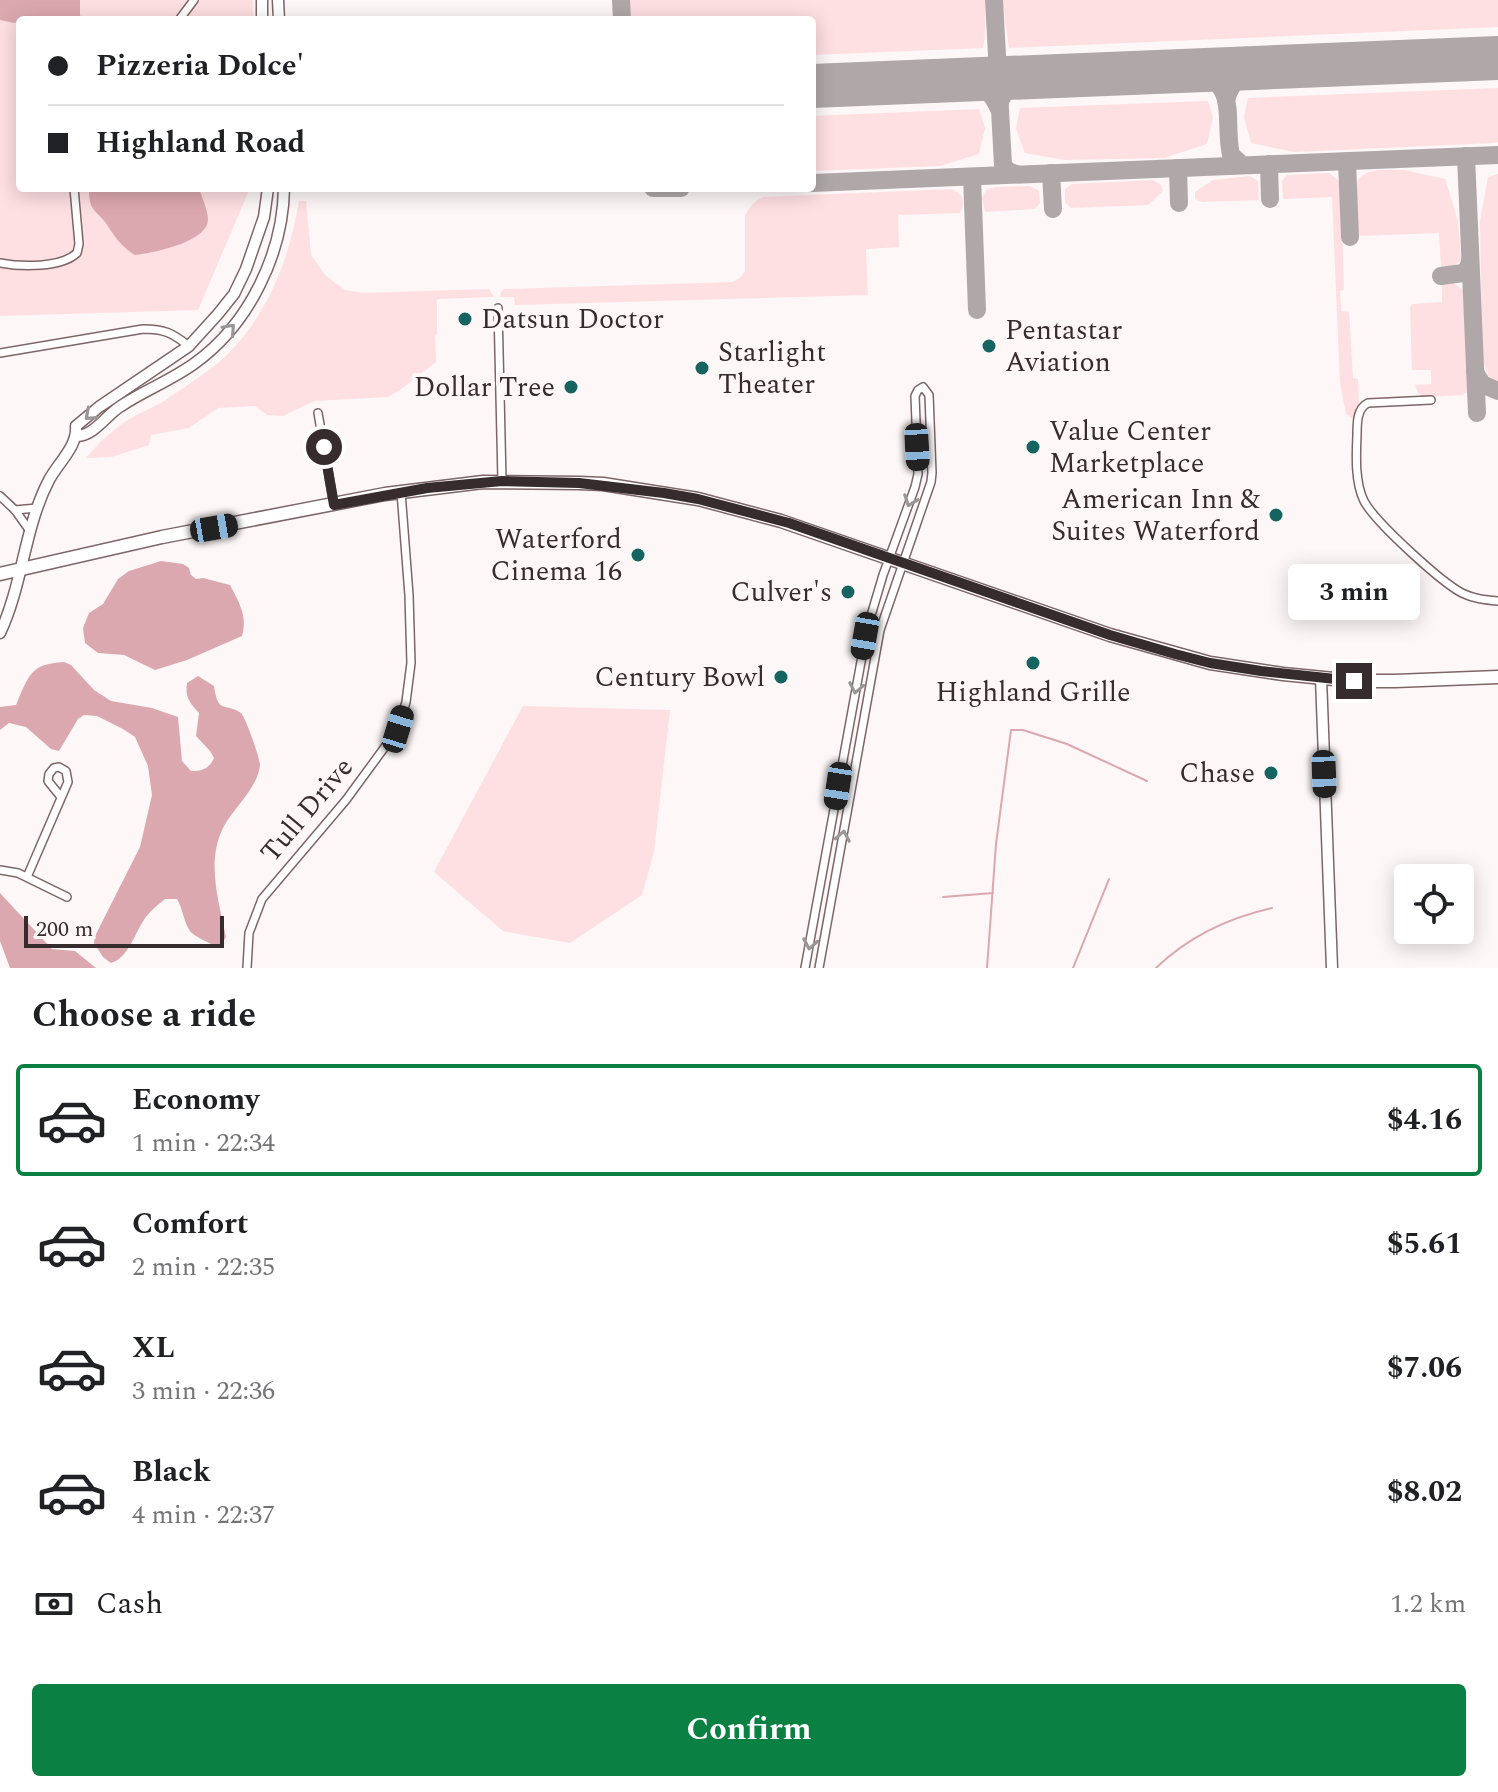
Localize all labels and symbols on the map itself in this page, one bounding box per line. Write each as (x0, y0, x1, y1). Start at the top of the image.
place label: Datsun Doctor (481, 298, 664, 341)
place label: Pentastar Aviation (1005, 309, 1122, 384)
marker: Datsun Doctor (456, 310, 474, 328)
one-way arrow (220, 323, 235, 338)
place label: Starlight Theater (718, 331, 826, 406)
marker: Pentastar Aviation (980, 337, 998, 355)
marker: Starlight Theater (693, 359, 711, 377)
place label: Dollar Tree (414, 366, 555, 409)
marker: Dollar Tree (562, 378, 580, 396)
one-way arrow (84, 405, 99, 420)
place label: Value Center Marketplace (1049, 410, 1211, 485)
car (904, 422, 930, 472)
route start (306, 429, 342, 465)
marker: Value Center Marketplace (1024, 438, 1042, 456)
place label: American Inn & Suites Waterford (1051, 478, 1261, 553)
one-way arrow (903, 493, 920, 507)
marker: American Inn & Suites Waterford (1267, 506, 1285, 524)
car (188, 512, 240, 544)
place label: Waterford Cinema 16 (490, 518, 622, 593)
marker: Waterford Cinema 16 (629, 546, 647, 564)
callout: 3 min (1288, 565, 1420, 621)
place label: Culver's (731, 571, 832, 614)
marker: Culver's (839, 583, 857, 601)
car (849, 610, 881, 662)
marker: Highland Grille (1024, 654, 1042, 672)
place label: Century Bowl (595, 656, 765, 699)
route end (1336, 663, 1372, 699)
marker: Century Bowl (772, 668, 790, 686)
place label: Highland Grille (935, 671, 1131, 714)
one-way arrow (848, 681, 865, 695)
car (380, 703, 416, 755)
street label: Tull Drive (250, 748, 364, 872)
car (1311, 750, 1337, 798)
place label: Chase (1179, 752, 1255, 795)
car (822, 760, 854, 812)
marker: Chase (1262, 764, 1280, 782)
one-way arrow (833, 829, 850, 843)
scale bar (24, 912, 224, 948)
one-way arrow (802, 937, 819, 951)

